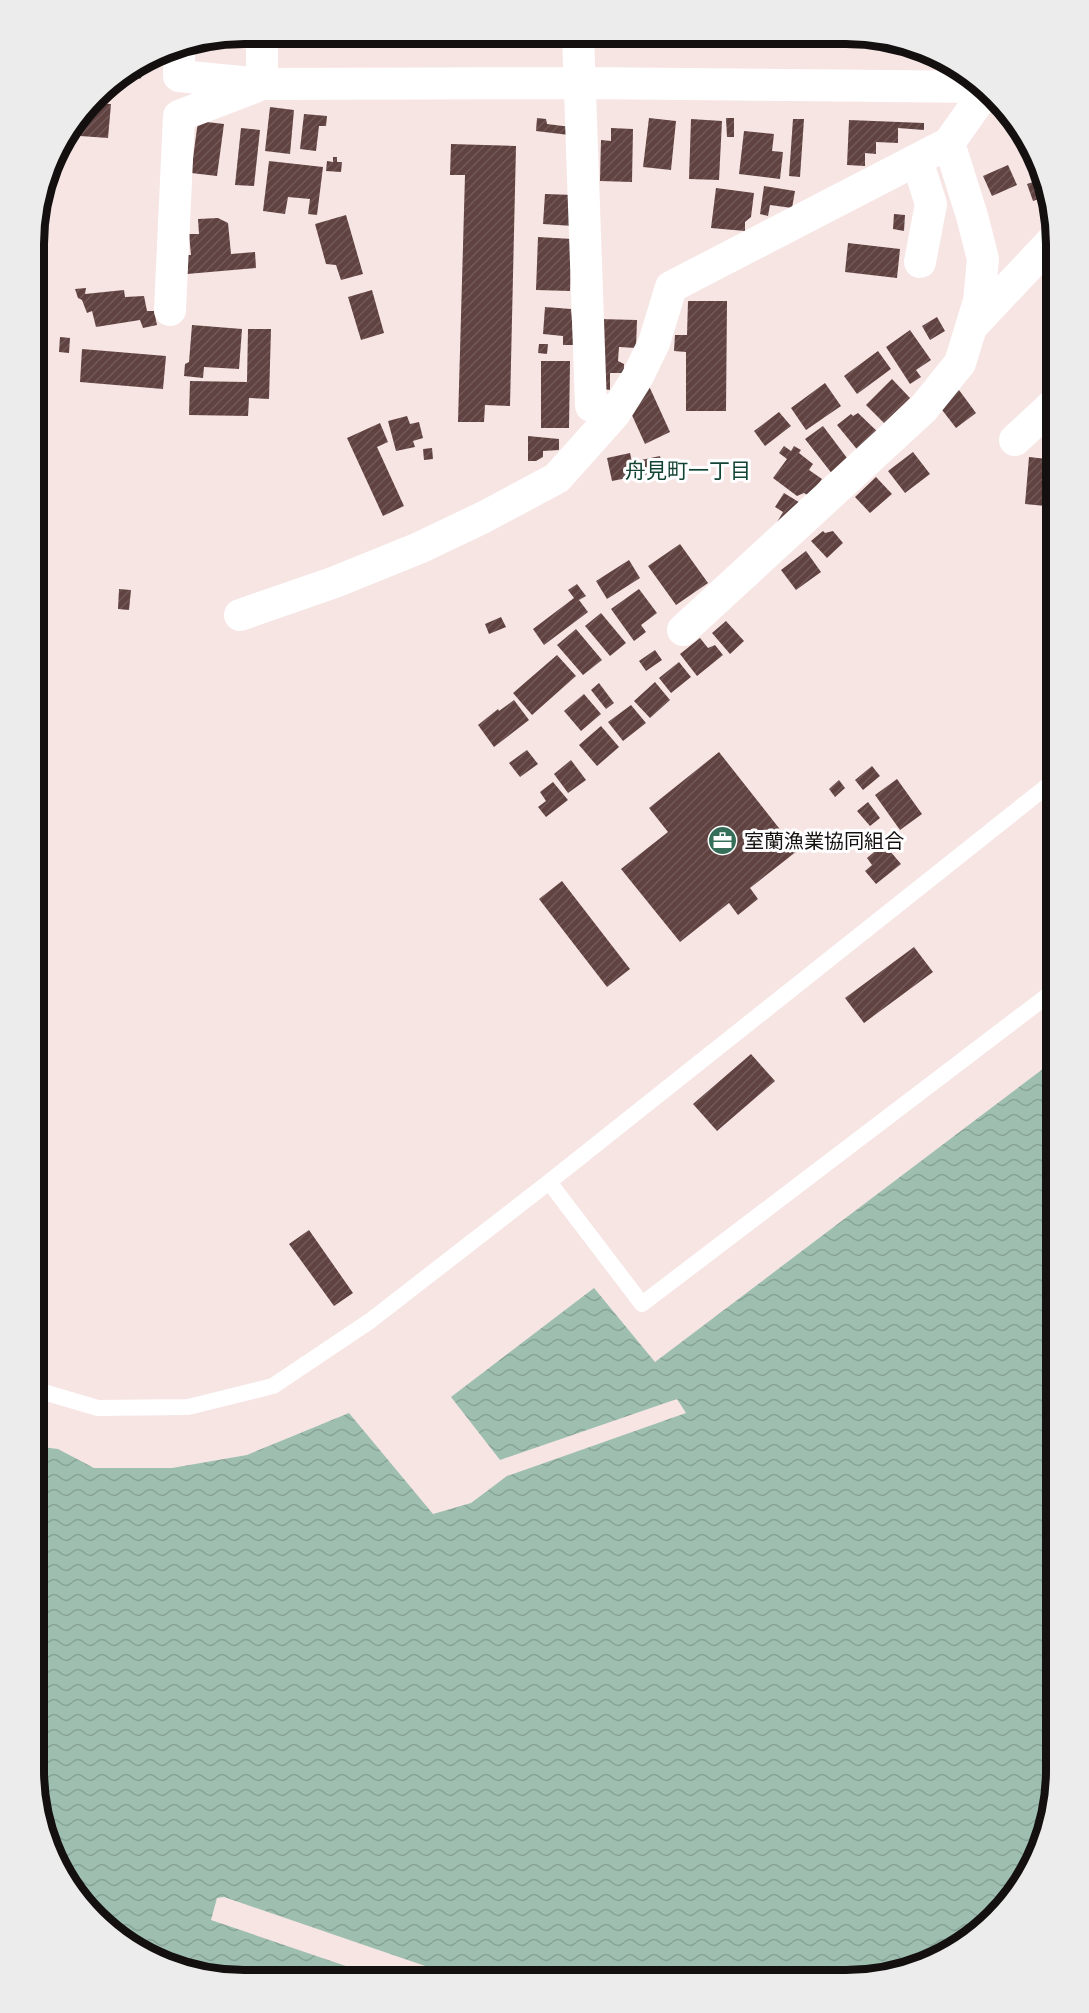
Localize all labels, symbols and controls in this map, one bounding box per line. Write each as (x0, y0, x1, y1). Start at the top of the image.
district label: 舟見町一丁目 (625, 459, 751, 483)
office icon: 室蘭漁業協同組合 (707, 825, 739, 857)
place label: 室蘭漁業協同組合 (744, 830, 904, 853)

